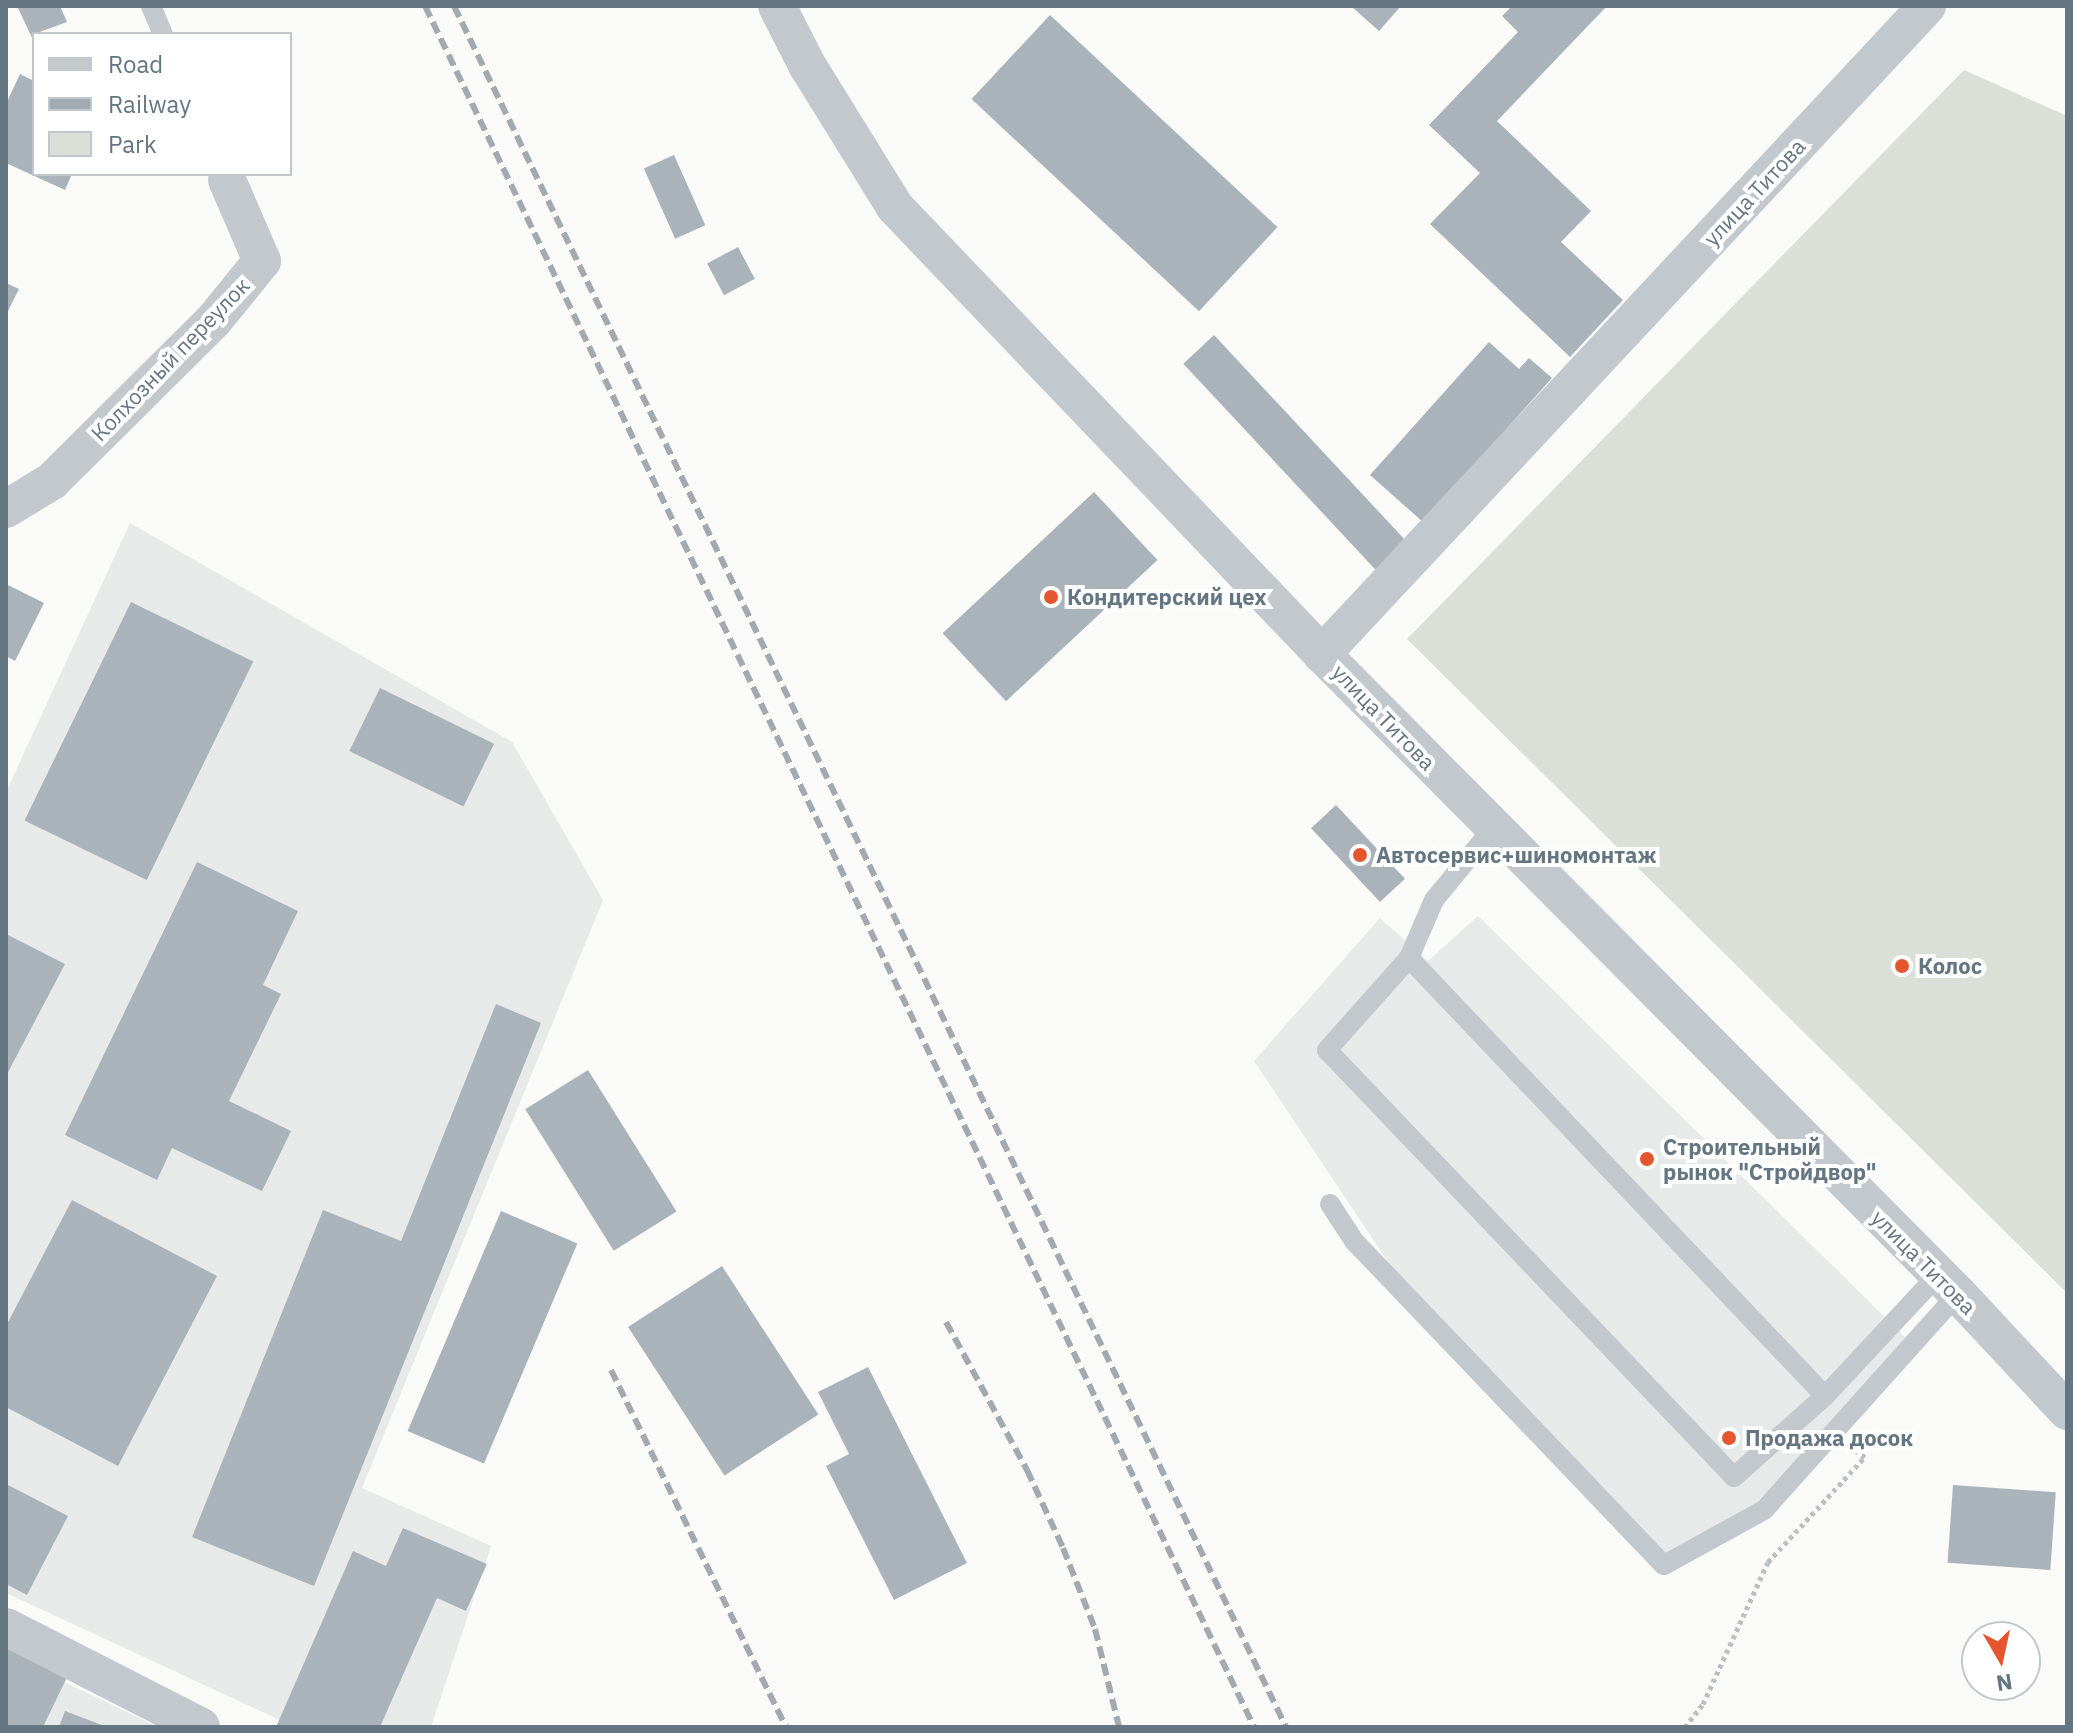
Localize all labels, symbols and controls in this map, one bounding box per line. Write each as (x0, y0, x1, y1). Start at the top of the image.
legend (32, 32, 292, 176)
text: Road (108, 48, 163, 80)
text: Railway (108, 88, 191, 120)
text: Park (108, 128, 157, 160)
street label: улица Титова (1698, 133, 1810, 251)
street label: Колхозный переулок (85, 272, 255, 446)
place label: Кондитерский цех (1067, 584, 1267, 610)
marker: Кондитерский цех (1042, 588, 1060, 606)
street label: улица Титова (1327, 659, 1441, 775)
place label: Автосервис+шиномонтаж (1376, 842, 1657, 868)
marker: Автосервис+шиномонтаж (1351, 846, 1369, 864)
place label: Колос (1918, 953, 1982, 979)
marker: Колос (1893, 957, 1911, 975)
place label: Строительный рынок "Стройдвор" (1663, 1133, 1877, 1184)
marker: Строительный рынок "Стройдвор" (1638, 1150, 1656, 1168)
street label: улица Титова (1866, 1204, 1982, 1320)
place label: Продажа досок (1745, 1425, 1913, 1451)
marker: Продажа досок (1720, 1429, 1738, 1447)
north arrow (1961, 1621, 2041, 1701)
text: N (1994, 1668, 2015, 1699)

